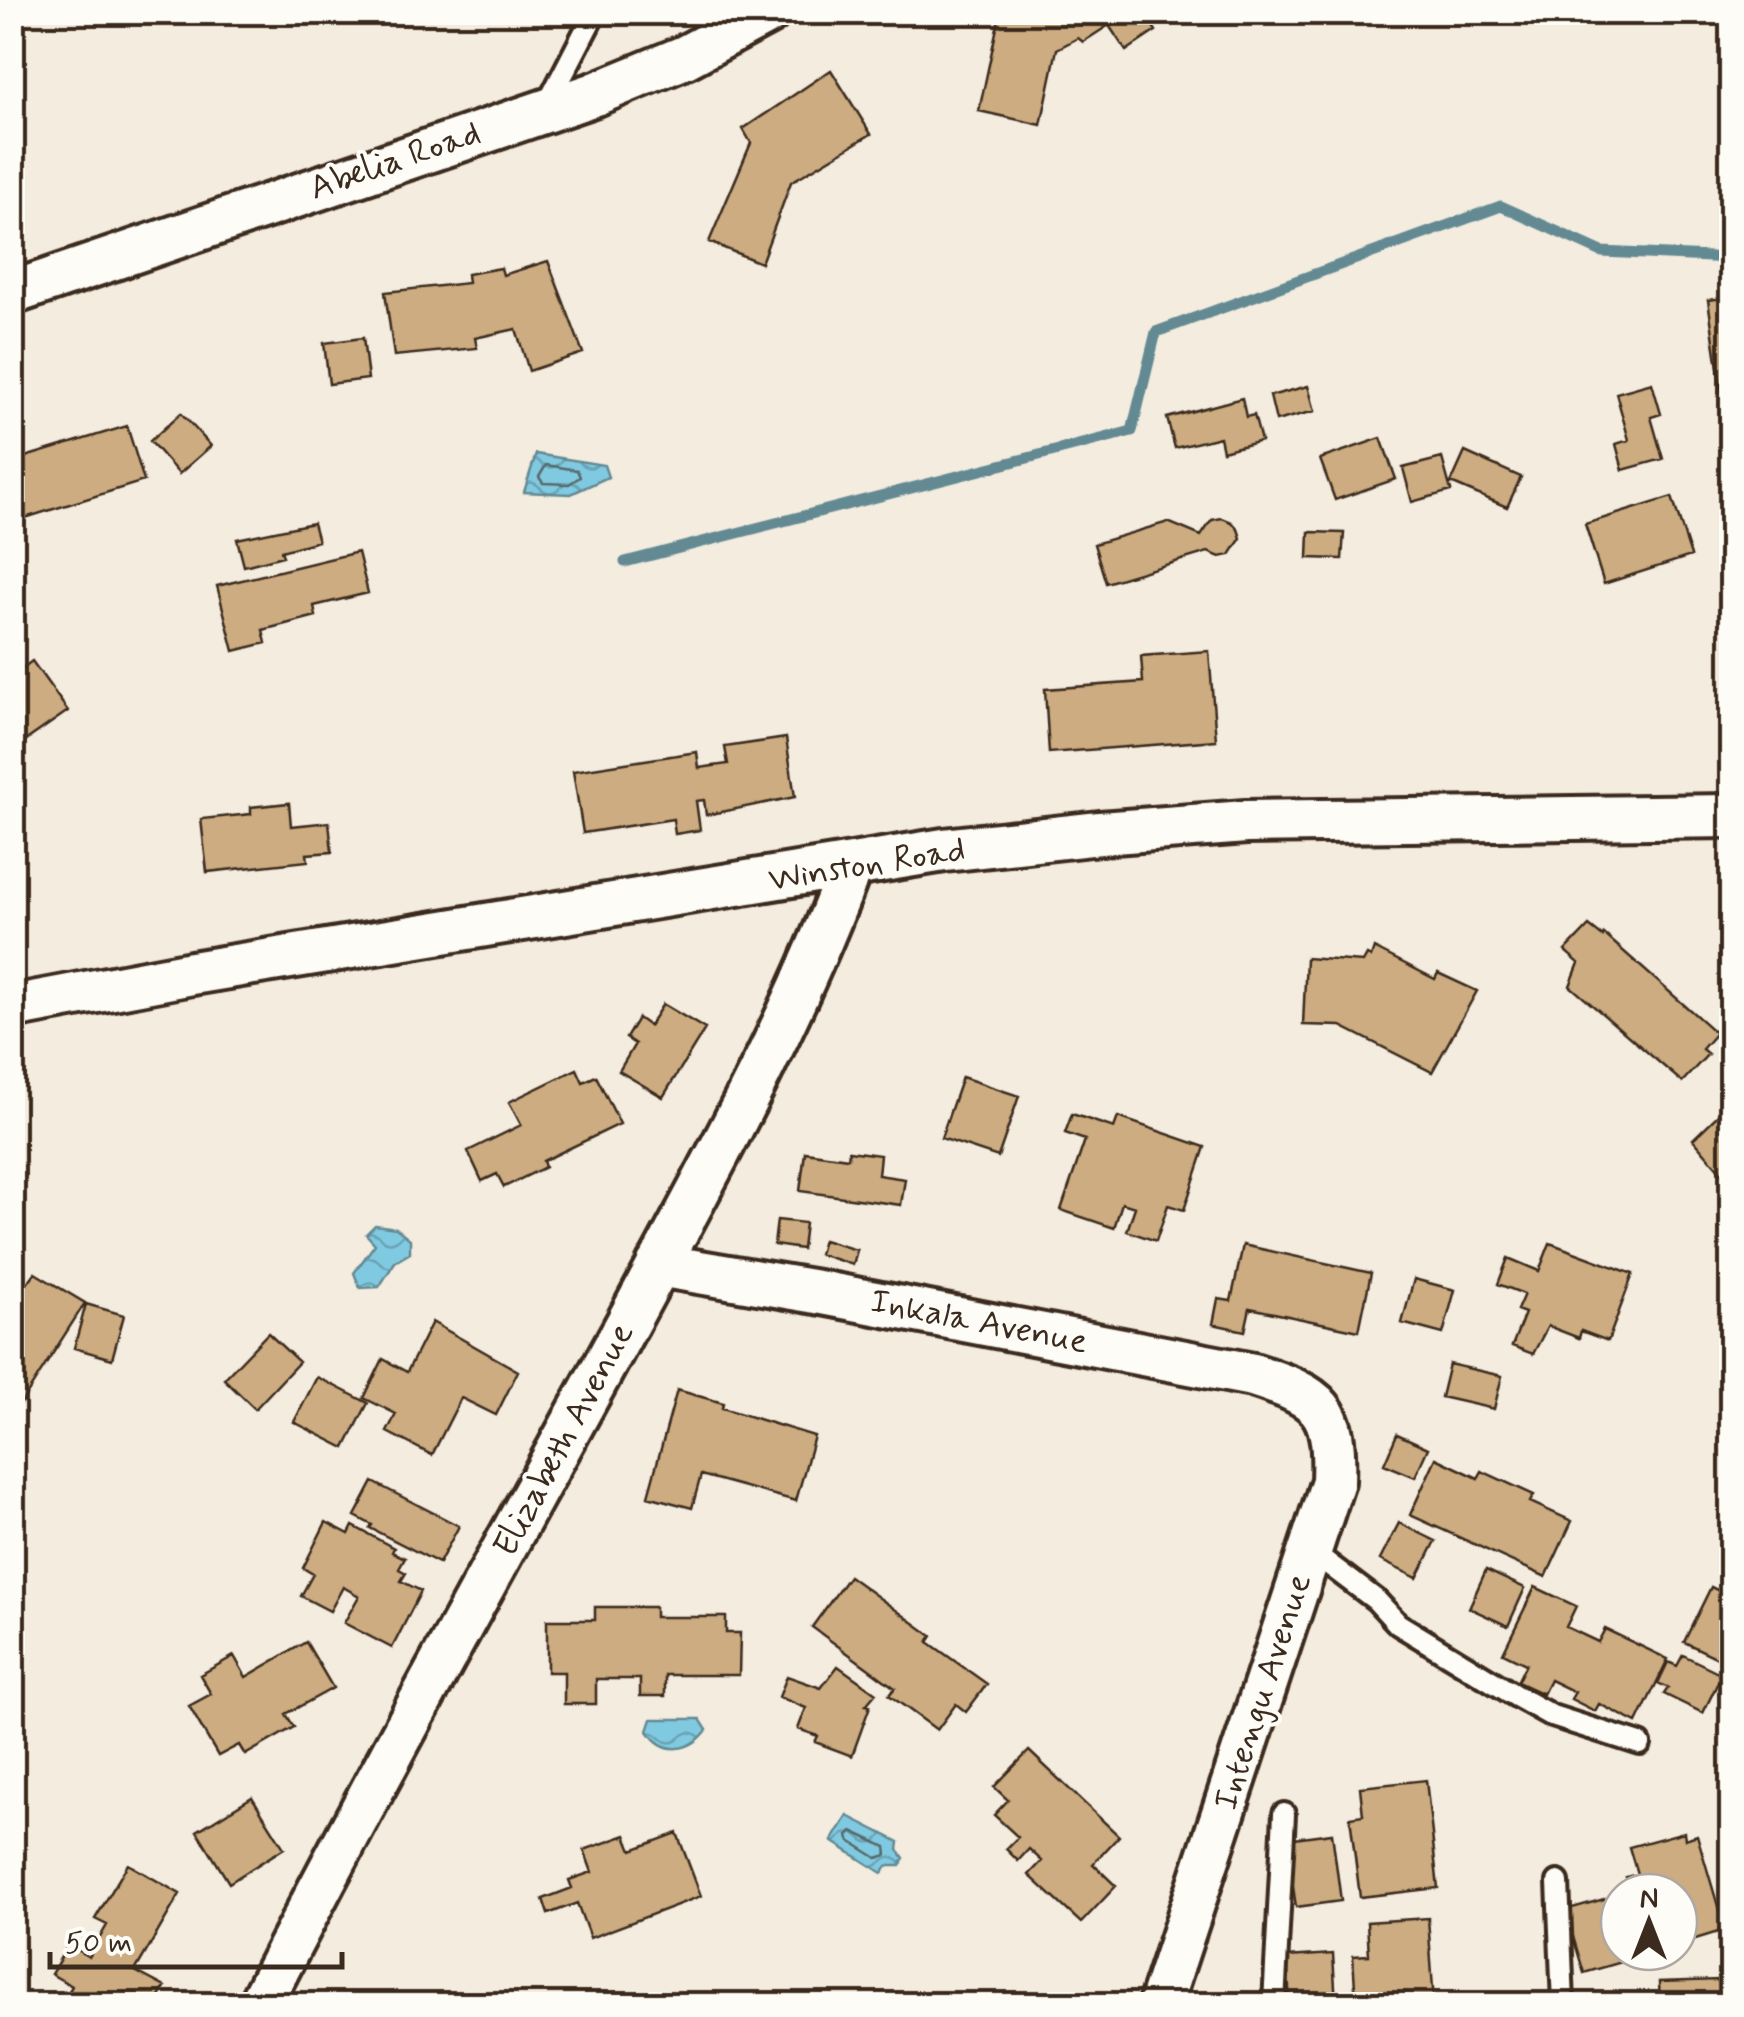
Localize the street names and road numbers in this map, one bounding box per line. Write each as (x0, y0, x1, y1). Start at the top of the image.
street label: Abelia Road (303, 110, 487, 212)
street label: Winston Road (765, 827, 969, 903)
street label: Inkala Avenue (867, 1278, 1091, 1366)
street label: Elizabeth Avenue (483, 1315, 645, 1565)
street label: Intengu Avenue (1203, 1568, 1323, 1816)

